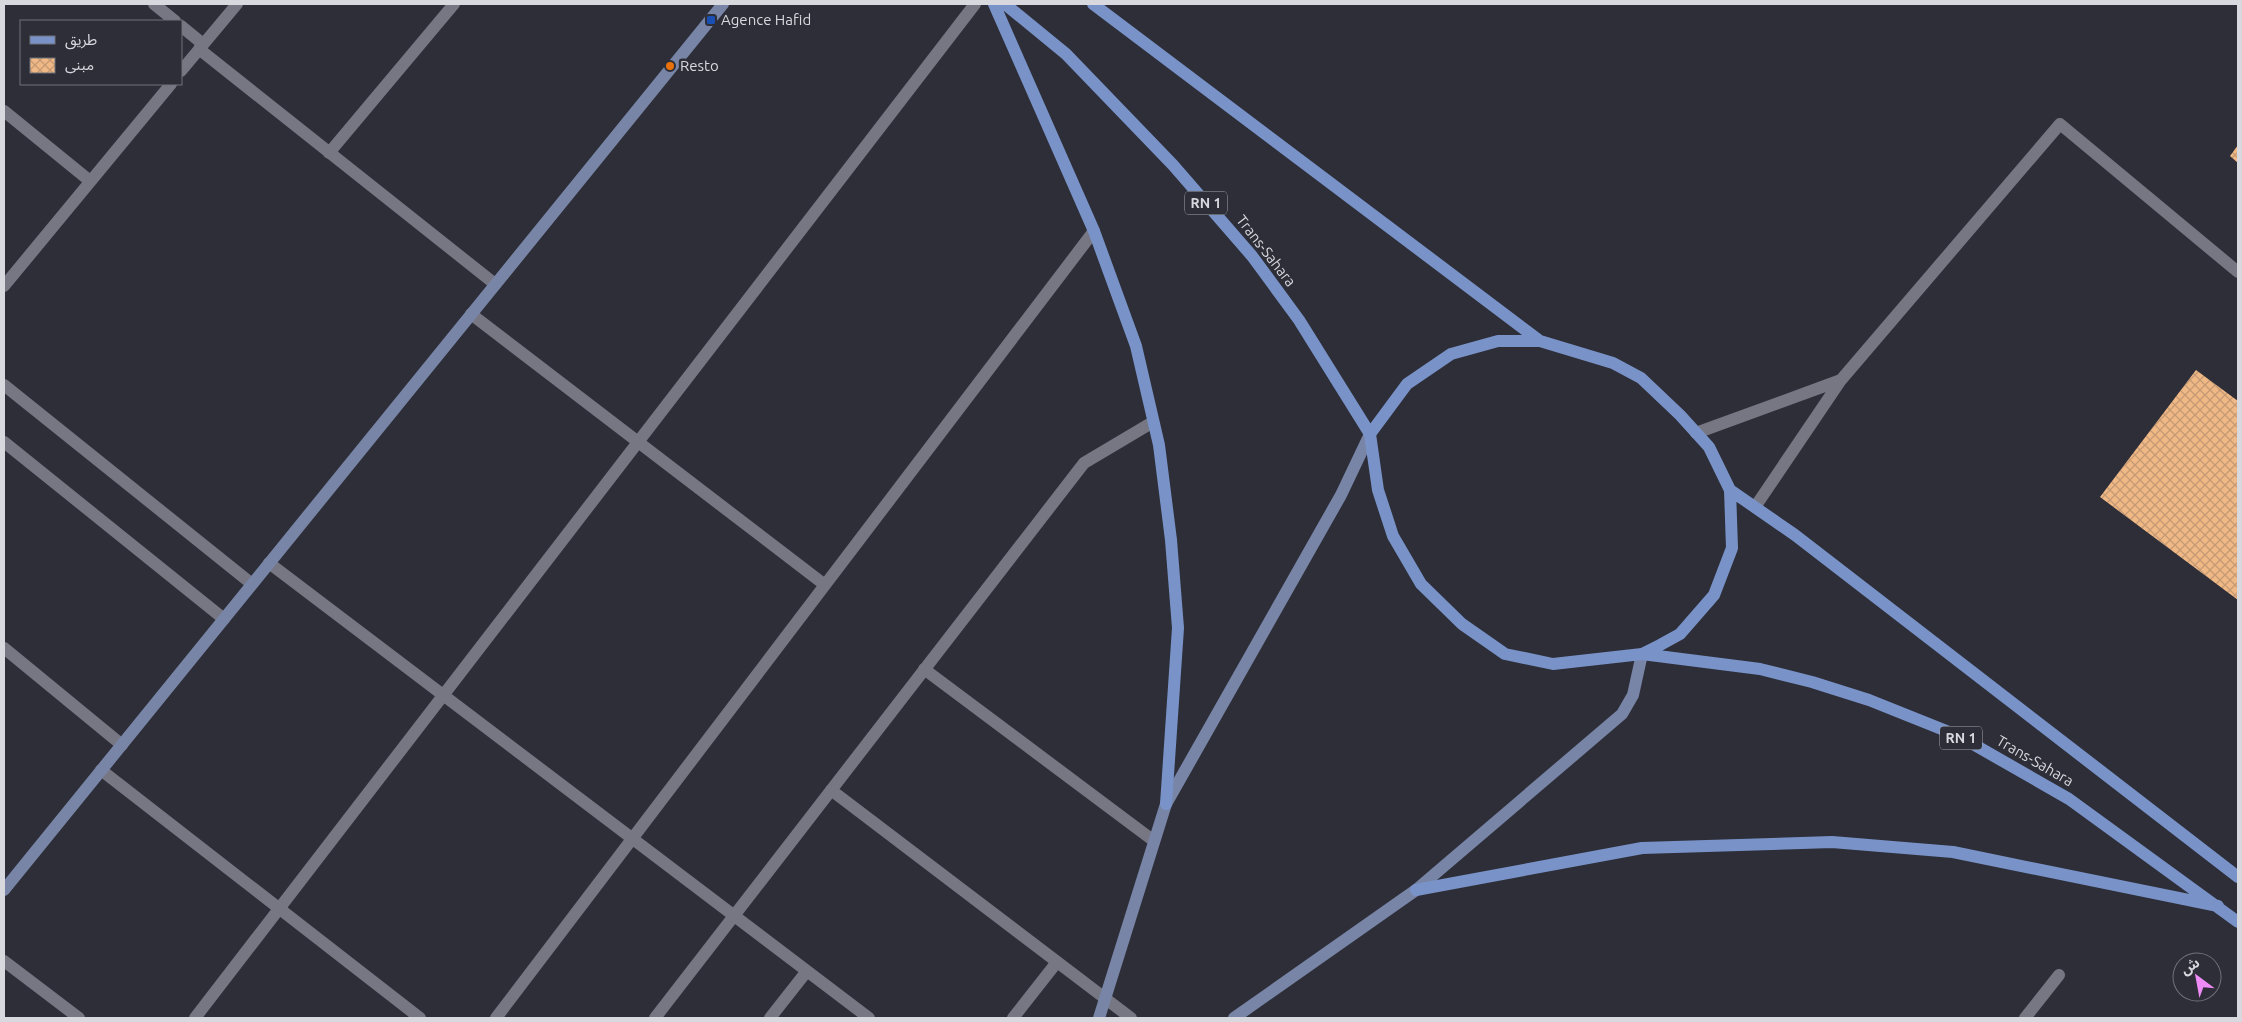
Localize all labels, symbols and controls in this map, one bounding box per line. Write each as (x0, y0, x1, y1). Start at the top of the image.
place label: Agence Hafid (721, 11, 811, 28)
marker: Agence Hafid (705, 14, 717, 26)
legend (20, 20, 182, 85)
text: طريق (65, 31, 97, 50)
text: مبنى (65, 56, 94, 74)
place label: Resto (680, 57, 719, 74)
marker: Resto (664, 60, 676, 72)
road number: RN 1 (1185, 192, 1227, 214)
street label: Trans-Sahara (1233, 212, 1300, 290)
road number: RN 1 (1940, 726, 1982, 750)
street label: Trans-Sahara (1994, 732, 2077, 789)
north arrow (2172, 952, 2222, 1002)
text: ش (2178, 954, 2202, 978)

